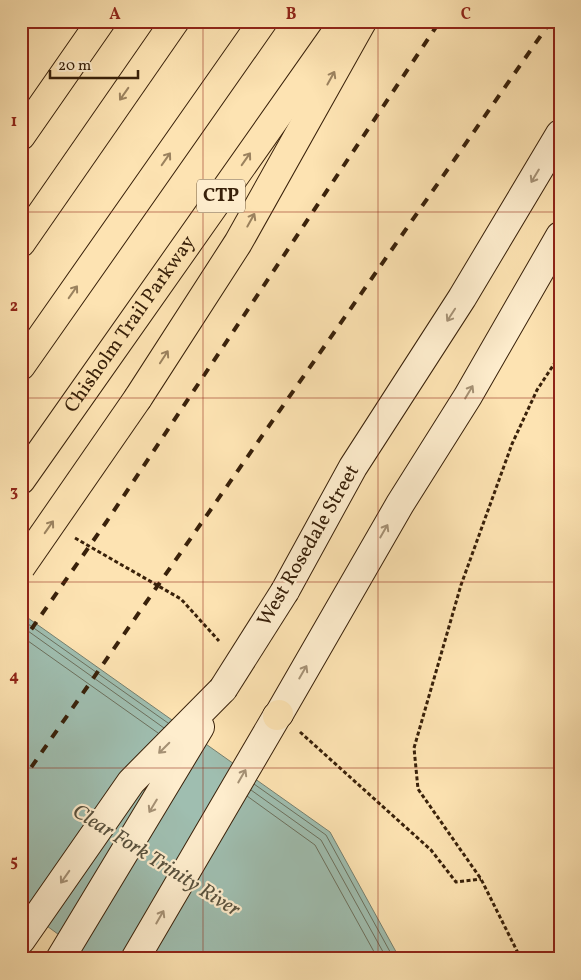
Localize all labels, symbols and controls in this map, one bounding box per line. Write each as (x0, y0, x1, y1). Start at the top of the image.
text: A (109, 4, 121, 26)
text: B (286, 4, 297, 26)
text: C (461, 4, 471, 26)
scale bar (50, 48, 138, 80)
text: 20 m (58, 56, 91, 77)
one-way arrow (327, 71, 336, 86)
one-way arrow (119, 87, 129, 101)
text: 1 (11, 111, 17, 133)
one-way arrow (161, 152, 171, 166)
one-way arrow (241, 153, 252, 166)
one-way arrow (529, 168, 539, 182)
road number: CTP (197, 180, 245, 212)
one-way arrow (247, 213, 257, 227)
street label: Chisholm Trail Parkway (58, 230, 203, 419)
one-way arrow (68, 285, 78, 299)
text: 2 (10, 296, 18, 318)
one-way arrow (446, 308, 456, 322)
one-way arrow (159, 350, 170, 364)
one-way arrow (465, 386, 475, 400)
street label: West Rosedale Street (251, 460, 367, 632)
text: 3 (10, 481, 18, 503)
one-way arrow (44, 520, 54, 534)
one-way arrow (379, 523, 389, 538)
one-way arrow (298, 664, 308, 679)
text: 4 (9, 666, 19, 688)
one-way arrow (158, 742, 170, 755)
one-way arrow (237, 769, 247, 784)
water label: Clear Fork Trinity River (66, 798, 246, 924)
one-way arrow (147, 798, 157, 812)
text: 5 (10, 851, 18, 873)
one-way arrow (60, 869, 70, 883)
one-way arrow (155, 910, 165, 924)

